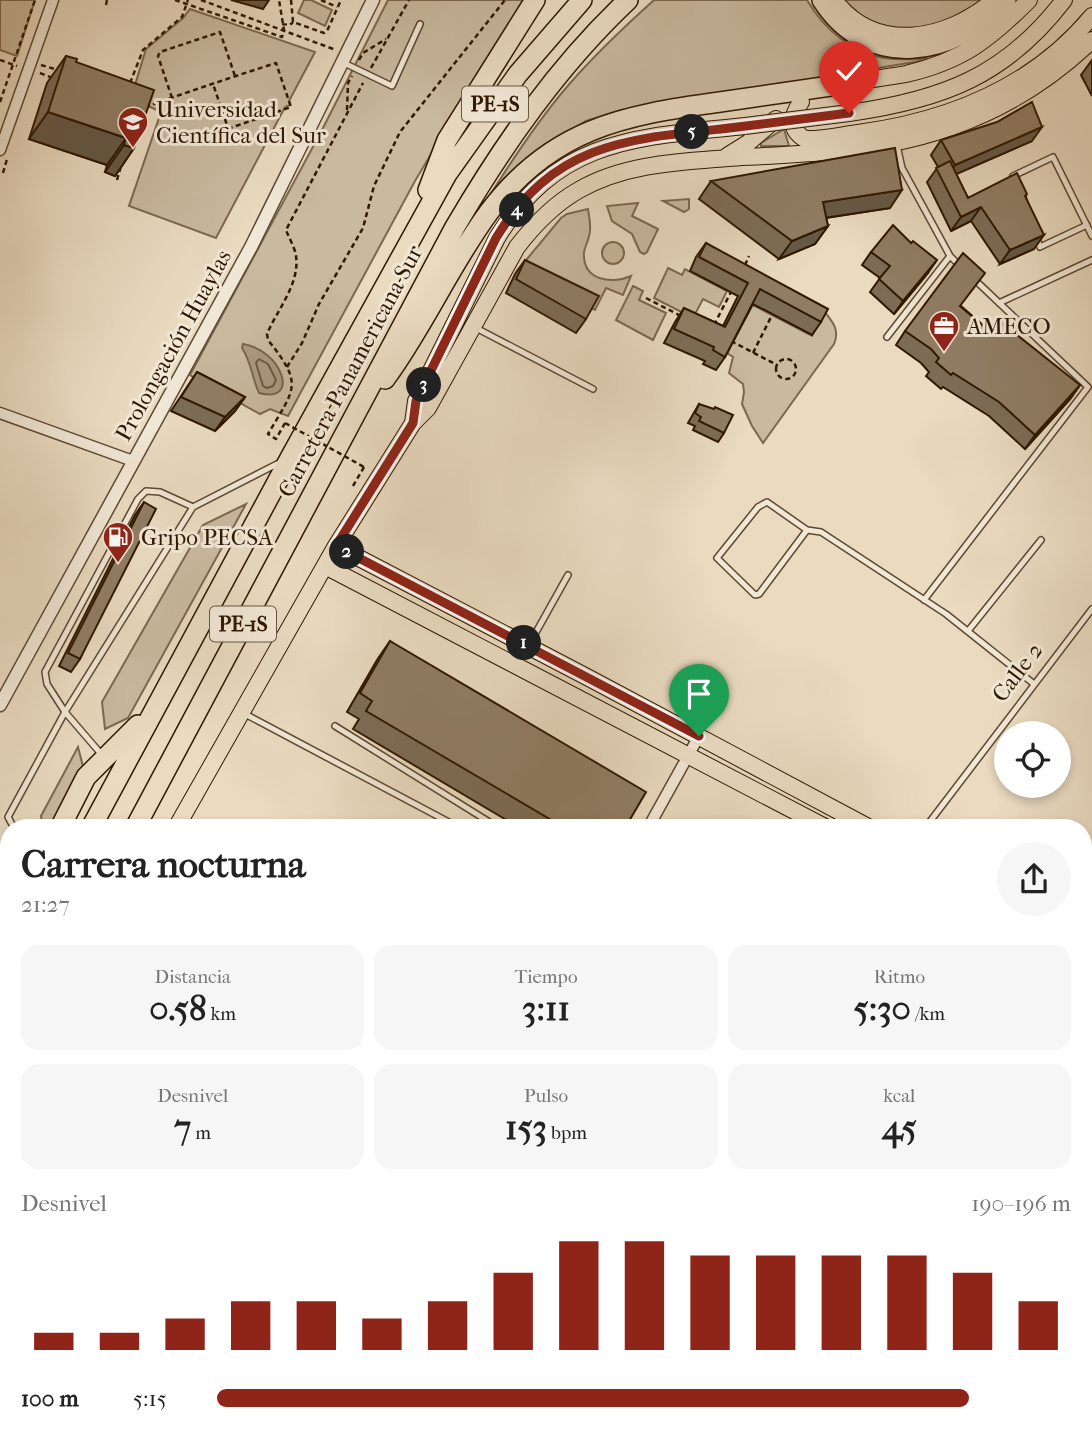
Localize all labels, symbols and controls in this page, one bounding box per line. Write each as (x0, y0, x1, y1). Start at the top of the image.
pin (819, 41, 879, 113)
icon: check (830, 52, 868, 90)
road number: PE-1S (462, 86, 528, 122)
place label: Universidad Científica del Sur (156, 96, 326, 149)
school or university icon: Universidad Científica del Sur (116, 105, 150, 149)
pin: 5 (674, 114, 710, 150)
text: 5 (687, 120, 696, 142)
pin: 4 (500, 192, 534, 228)
text: 4 (511, 198, 522, 220)
street label: Carretera Panamericana Sur (273, 241, 428, 502)
street label: Prolongación Huaylas (110, 245, 237, 446)
office icon: AMECO (927, 309, 961, 353)
place label: AMECO (966, 313, 1051, 340)
pin: 3 (406, 368, 442, 402)
text: 3 (420, 373, 427, 395)
fuel station icon: Gripo PECSA (101, 520, 135, 564)
place label: Gripo PECSA (141, 524, 274, 551)
pin: 2 (330, 534, 364, 570)
text: 2 (342, 540, 351, 562)
road number: PE-1S (210, 606, 276, 642)
pin: 1 (506, 626, 542, 660)
text: 1 (520, 631, 527, 653)
street label: Calle 2 (987, 637, 1048, 707)
pin (669, 664, 729, 736)
icon: arrive (680, 675, 718, 713)
map controls (994, 721, 1071, 798)
button: locate (994, 721, 1071, 798)
text: Carrera nocturna (21, 842, 306, 887)
button: share (997, 842, 1071, 916)
text: 21:27 (21, 891, 70, 918)
text: Distancia (154, 966, 231, 988)
text: Tiempo (514, 966, 578, 988)
text: Ritmo (874, 966, 925, 988)
text: 0.58 (149, 988, 207, 1029)
text: 3:11 (522, 988, 570, 1029)
text: 5:30 (854, 988, 911, 1029)
text: km (207, 1003, 236, 1025)
text: /km (911, 1003, 945, 1025)
text: Desnivel (157, 1085, 228, 1107)
text: Pulso (524, 1085, 568, 1107)
text: kcal (883, 1085, 915, 1107)
text: 7 (174, 1107, 191, 1148)
text: 153 (505, 1107, 547, 1148)
text: 45 (882, 1107, 917, 1148)
text: m (191, 1122, 211, 1144)
text: bpm (547, 1122, 587, 1144)
text: Desnivel (21, 1190, 107, 1217)
text: 190–196 m (971, 1190, 1071, 1217)
text: 100 m (21, 1385, 79, 1412)
text: 5:15 (133, 1385, 167, 1412)

